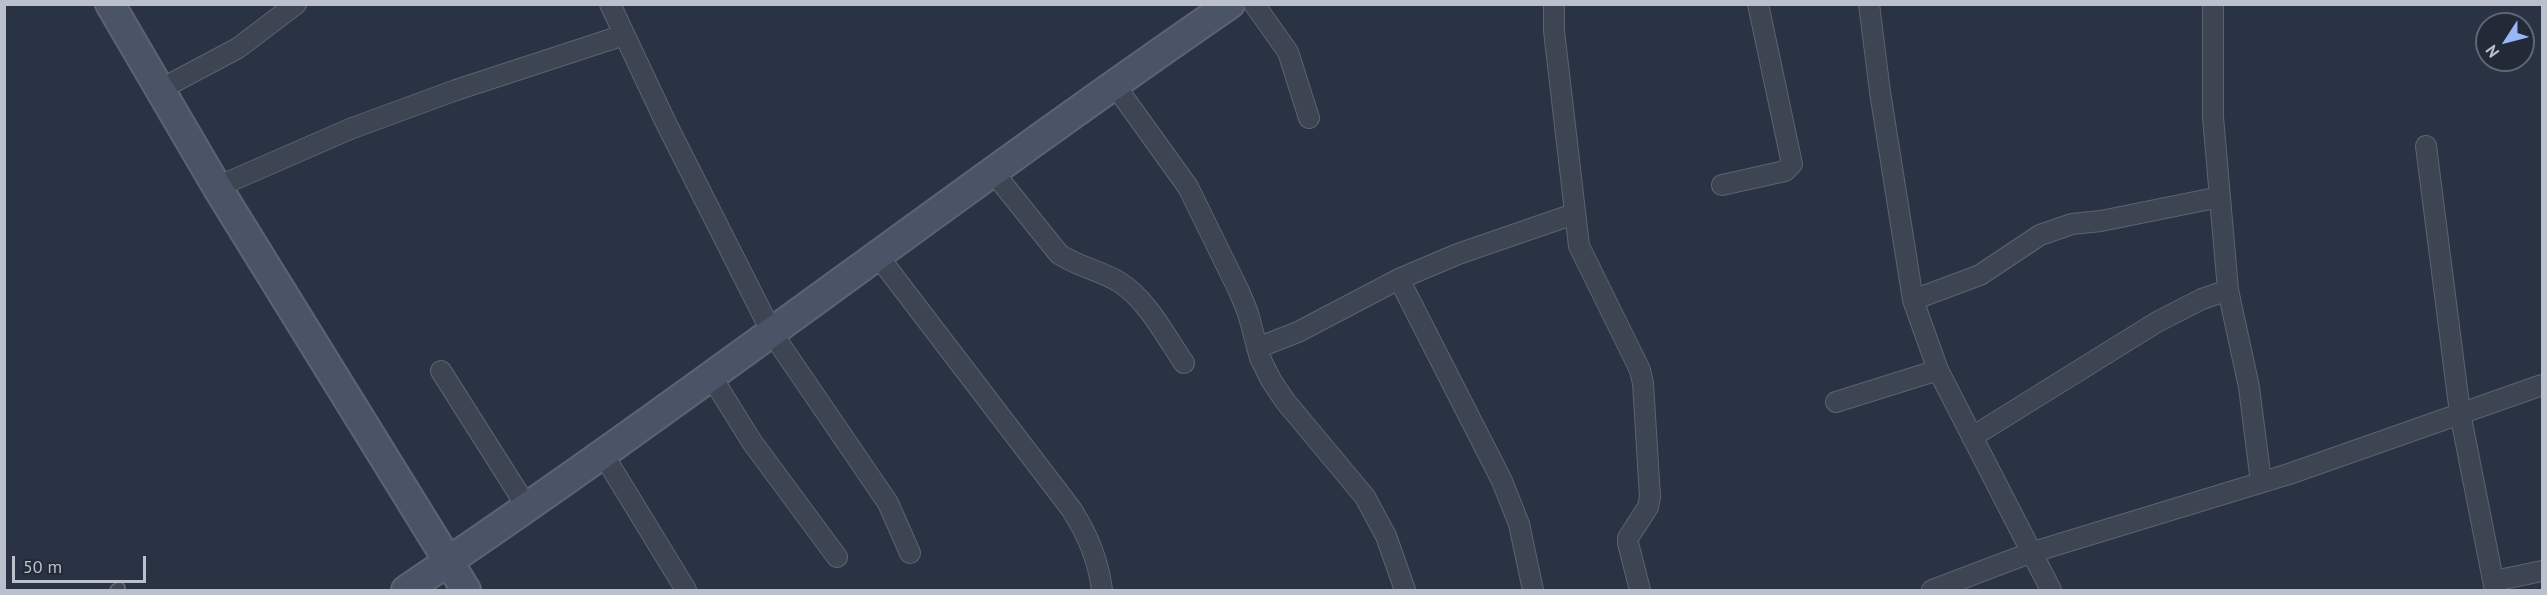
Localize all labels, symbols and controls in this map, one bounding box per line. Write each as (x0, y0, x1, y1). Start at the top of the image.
north arrow (2475, 12, 2535, 72)
text: N (2481, 41, 2503, 62)
scale bar (15, 544, 148, 582)
text: 50 m (23, 555, 62, 578)

